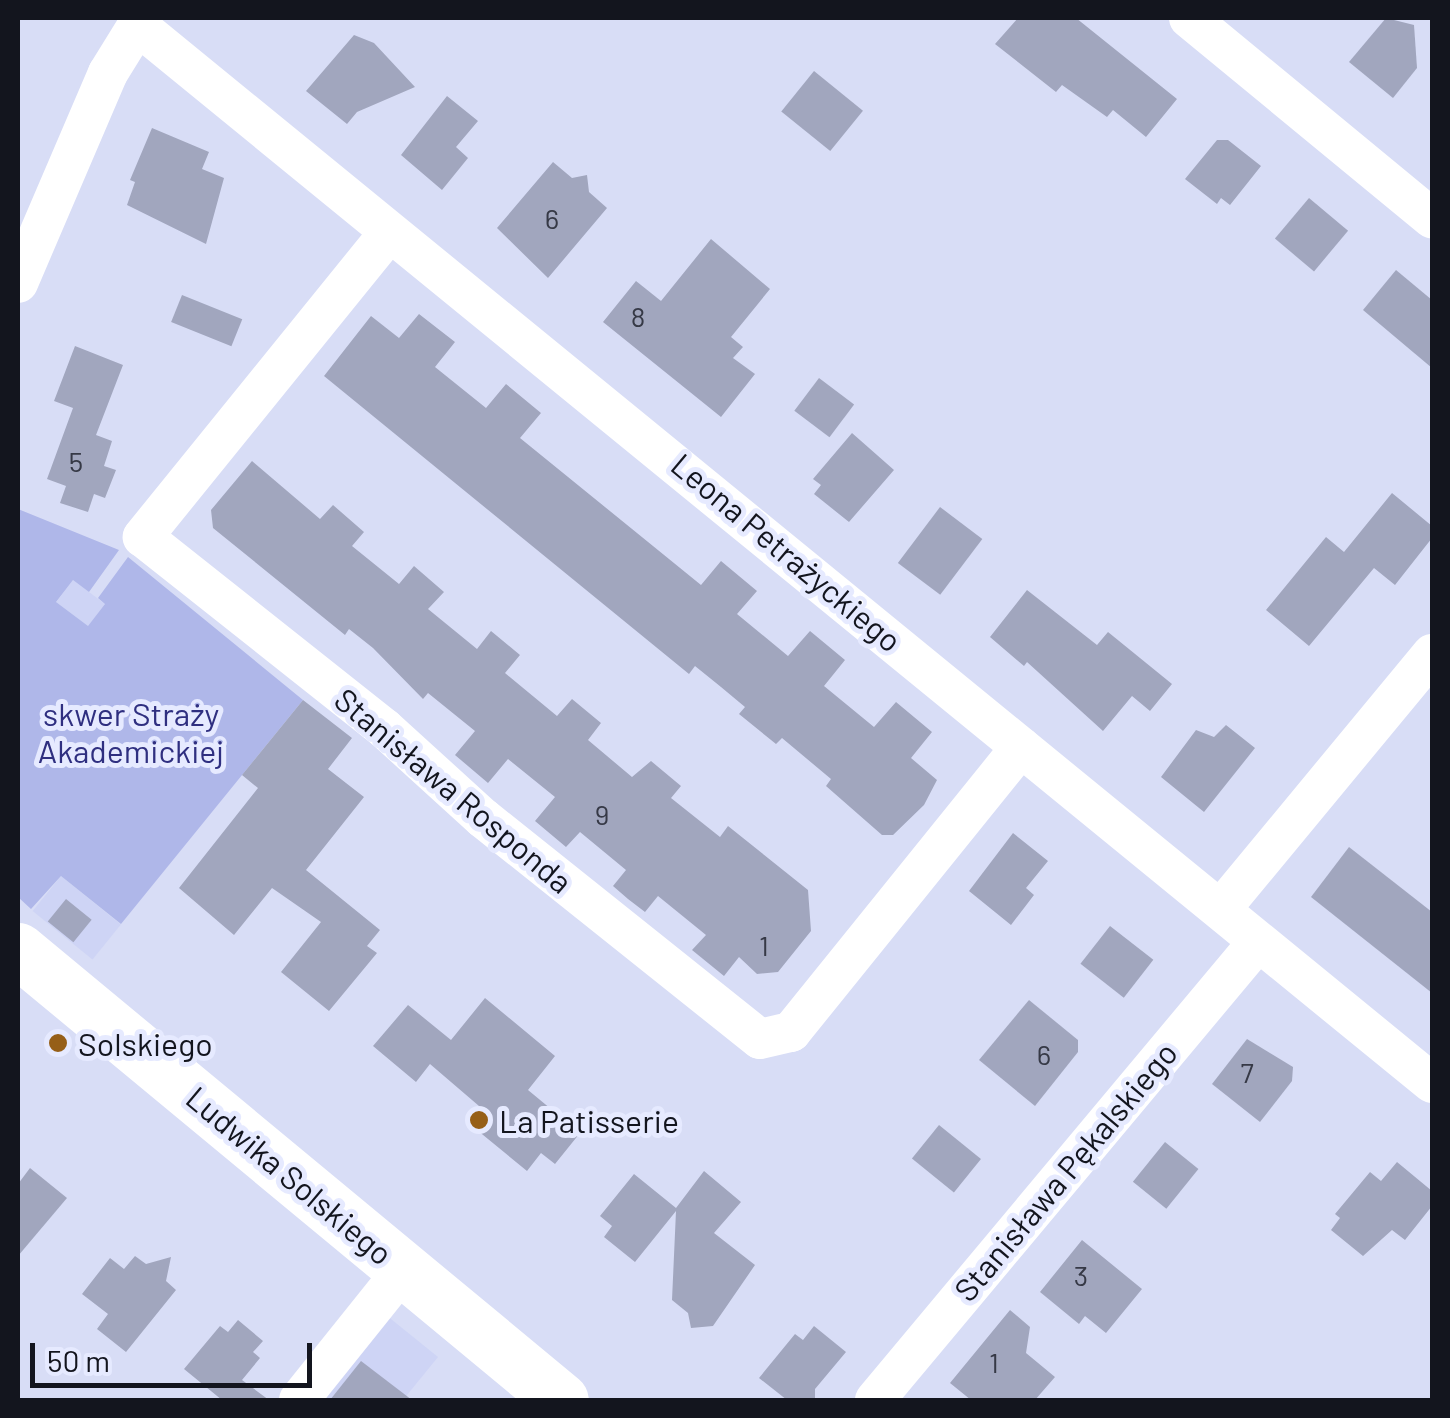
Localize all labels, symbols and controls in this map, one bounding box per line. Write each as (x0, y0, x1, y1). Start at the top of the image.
house number: 6 (545, 201, 559, 235)
house number: 8 (631, 299, 645, 333)
house number: 5 (69, 444, 83, 478)
street label: Leona Petrażyckiego (664, 445, 910, 659)
street label: Stanisława Rosponda (327, 679, 581, 901)
park label: skwer Straży Akademickiej (38, 695, 224, 770)
house number: 9 (595, 797, 609, 831)
house number: 1 (759, 928, 769, 962)
place label: Solskiego (78, 1024, 213, 1062)
marker: Solskiego (47, 1032, 69, 1054)
street label: Stanisława Pękalskiego (945, 1034, 1185, 1308)
house number: 6 (1037, 1037, 1051, 1071)
house number: 7 (1240, 1055, 1254, 1089)
street label: Ludwika Solskiego (179, 1078, 401, 1272)
place label: La Patisserie (499, 1101, 679, 1139)
marker: La Patisserie (468, 1109, 490, 1131)
house number: 3 (1074, 1258, 1088, 1292)
scale bar (35, 1323, 318, 1385)
text: 50 m (47, 1342, 110, 1378)
house number: 1 (989, 1345, 999, 1379)

